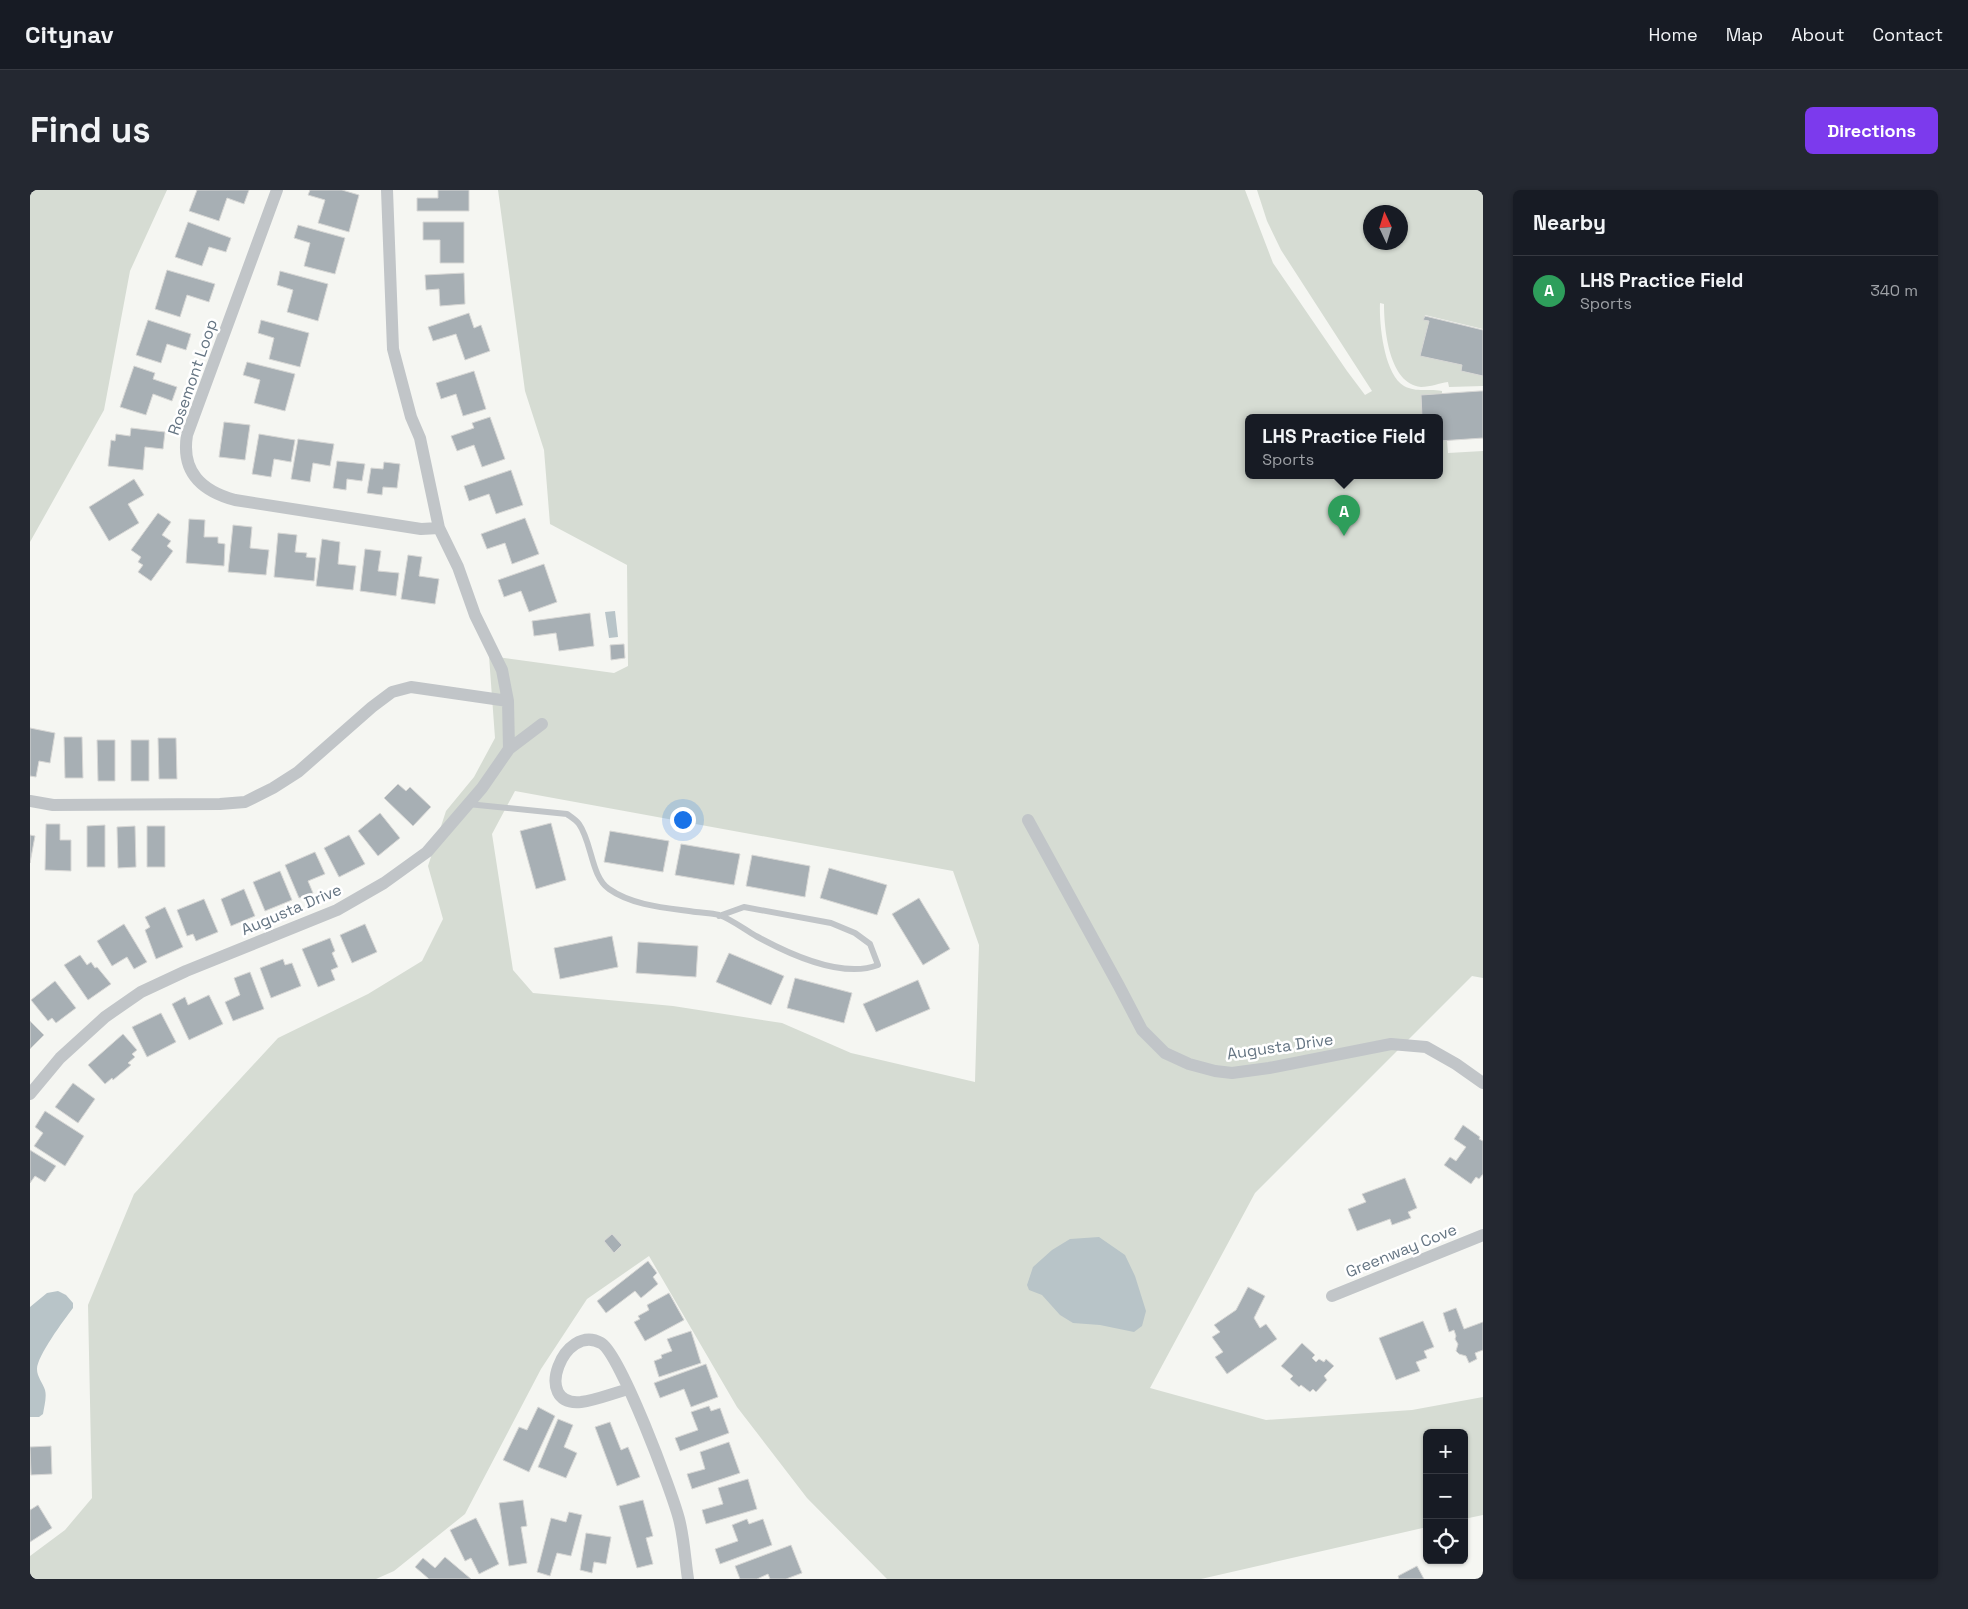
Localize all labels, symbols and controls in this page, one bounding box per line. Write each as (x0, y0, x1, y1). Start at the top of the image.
text: Citynav (25, 19, 114, 50)
text: Home (1649, 23, 1698, 46)
text: Map (1726, 23, 1763, 46)
text: About (1791, 23, 1845, 46)
text: Contact (1873, 23, 1943, 46)
button: Directions (1805, 107, 1938, 154)
text: Find us (30, 108, 151, 152)
north arrow (1363, 205, 1408, 250)
text: Nearby (1533, 209, 1606, 236)
text: LHS Practice Field (1580, 268, 1743, 293)
text: A (1544, 280, 1554, 301)
text: 340 m (1870, 280, 1918, 301)
text: Sports (1580, 293, 1632, 314)
street label: Rosemont Loop (163, 316, 222, 438)
popup (1245, 414, 1443, 479)
text: LHS Practice Field (1262, 424, 1426, 449)
text: Sports (1262, 449, 1314, 470)
pin: A (1328, 495, 1360, 536)
your location (670, 807, 696, 833)
street label: Augusta Drive (238, 879, 345, 940)
street label: Augusta Drive (1226, 1029, 1335, 1064)
street label: Greenway Cove (1342, 1219, 1460, 1282)
map controls (1423, 1429, 1468, 1564)
button: + (1423, 1429, 1468, 1474)
button: − (1423, 1474, 1468, 1519)
button: locate (1423, 1519, 1468, 1564)

